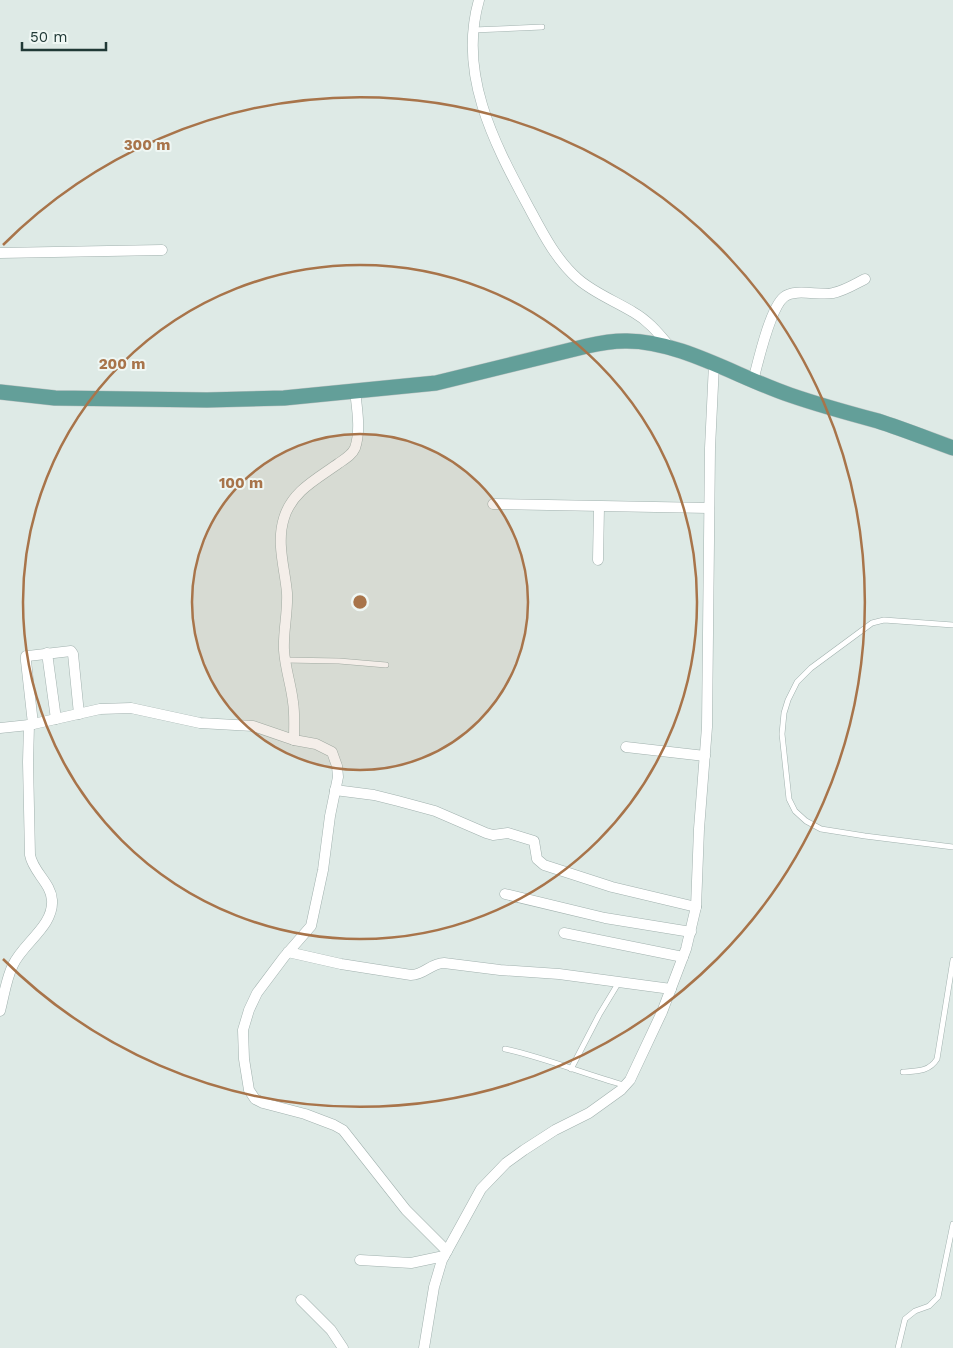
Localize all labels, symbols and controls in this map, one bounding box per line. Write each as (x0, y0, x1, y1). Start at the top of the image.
scale bar (22, 20, 106, 52)
text: 50 m (30, 28, 67, 46)
text: 300 m (124, 136, 170, 154)
text: 200 m (99, 355, 145, 373)
text: 100 m (219, 474, 263, 492)
centre of rings (351, 593, 369, 611)

